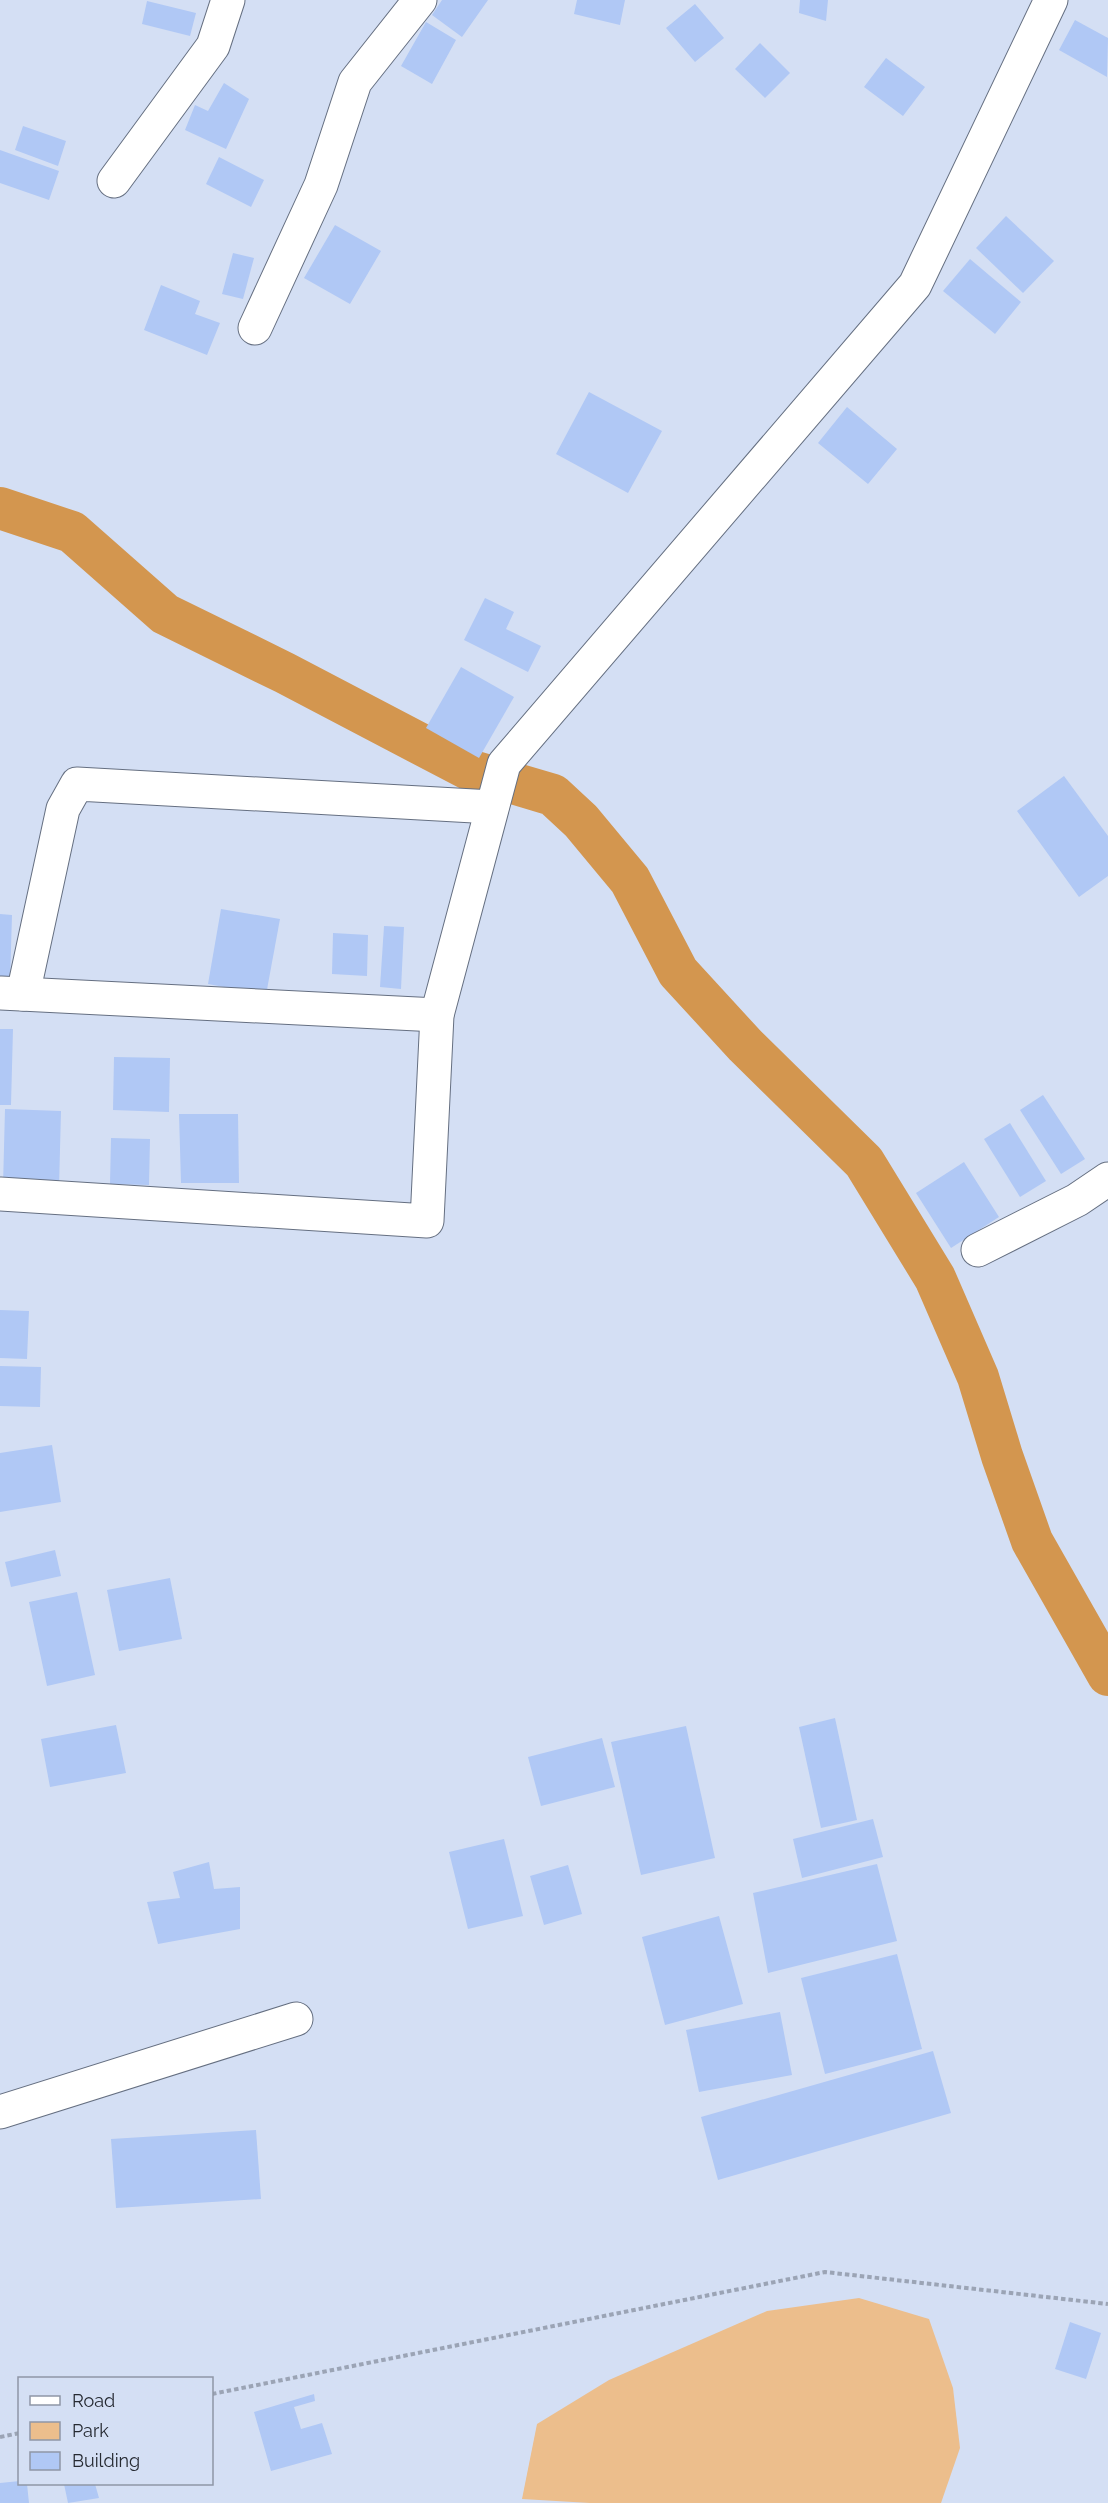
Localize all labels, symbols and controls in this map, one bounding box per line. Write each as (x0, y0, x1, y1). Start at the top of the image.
legend (18, 2377, 213, 2485)
text: Road (72, 2390, 115, 2411)
text: Park (72, 2420, 109, 2441)
text: Building (72, 2450, 140, 2471)

